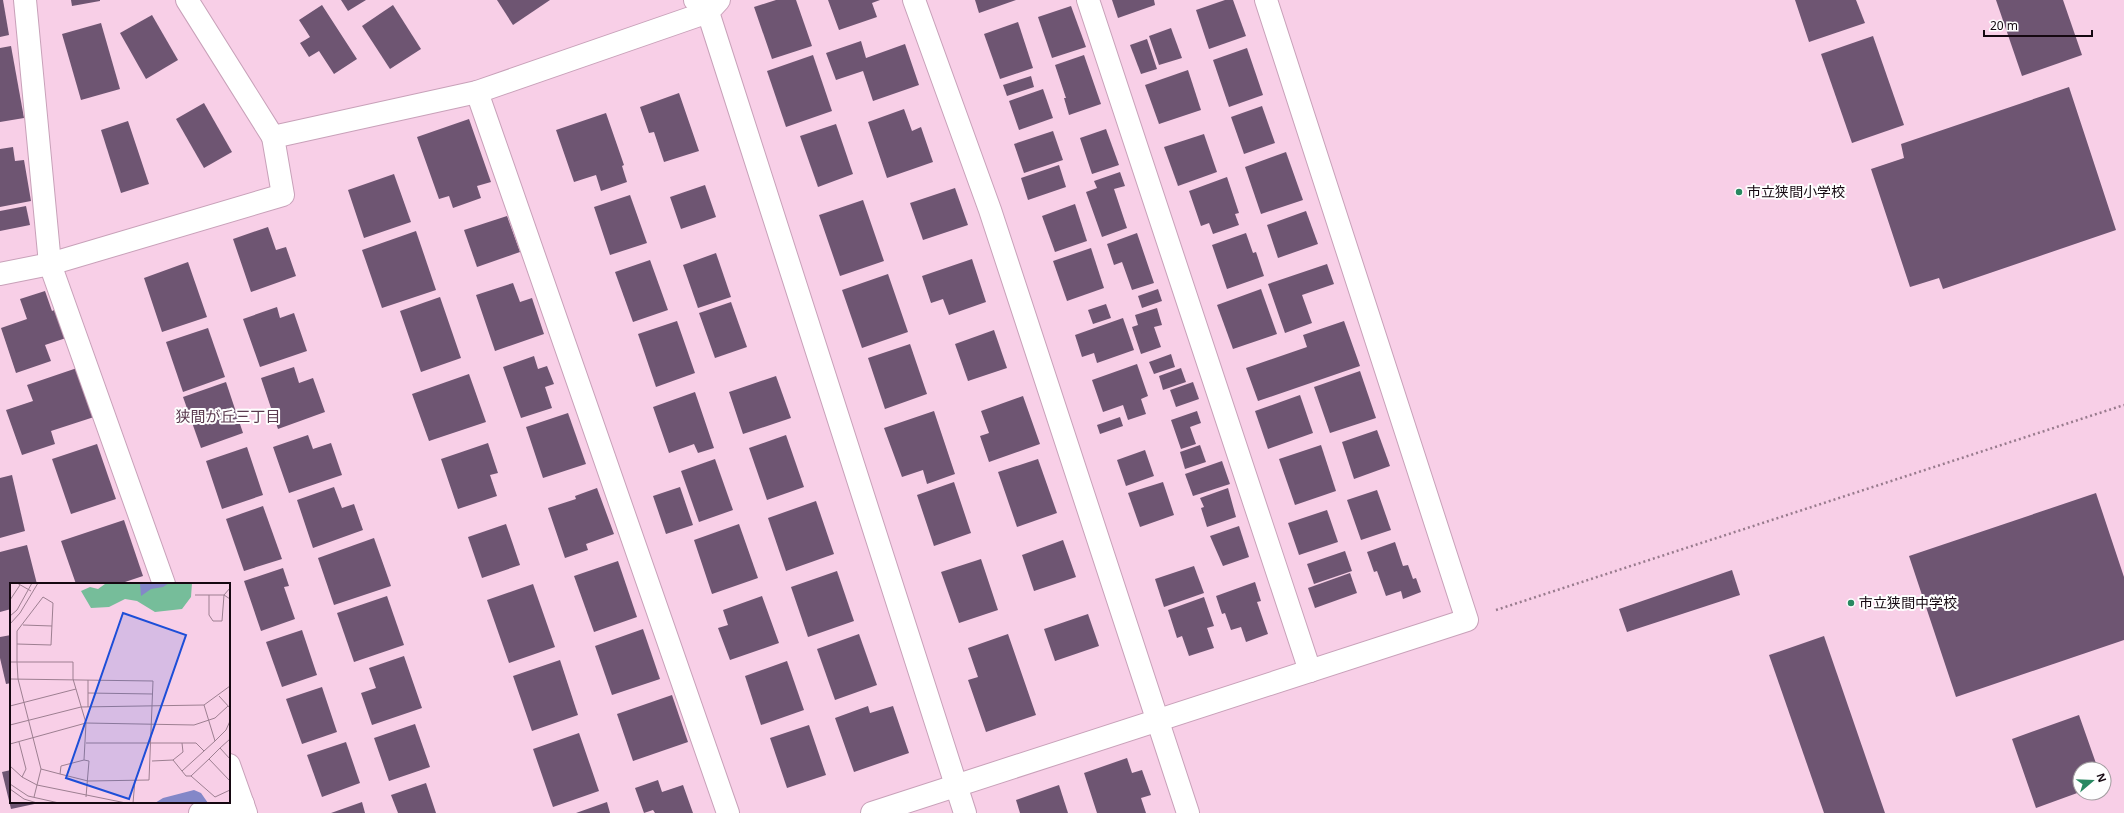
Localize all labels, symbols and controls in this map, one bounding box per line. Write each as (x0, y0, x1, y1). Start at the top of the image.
scale bar (1984, 12, 2092, 38)
text: 20 m (1990, 17, 2018, 34)
place label: 市立狭間小学校 (1747, 182, 1845, 201)
marker: 市立狭間小学校 (1734, 187, 1744, 197)
district label: 狭間が丘三丁目 (175, 406, 281, 426)
inset map (10, 583, 230, 803)
place label: 市立狭間中学校 (1859, 593, 1957, 612)
marker: 市立狭間中学校 (1846, 598, 1856, 608)
north arrow (2072, 761, 2112, 801)
text: N (2093, 771, 2110, 784)

